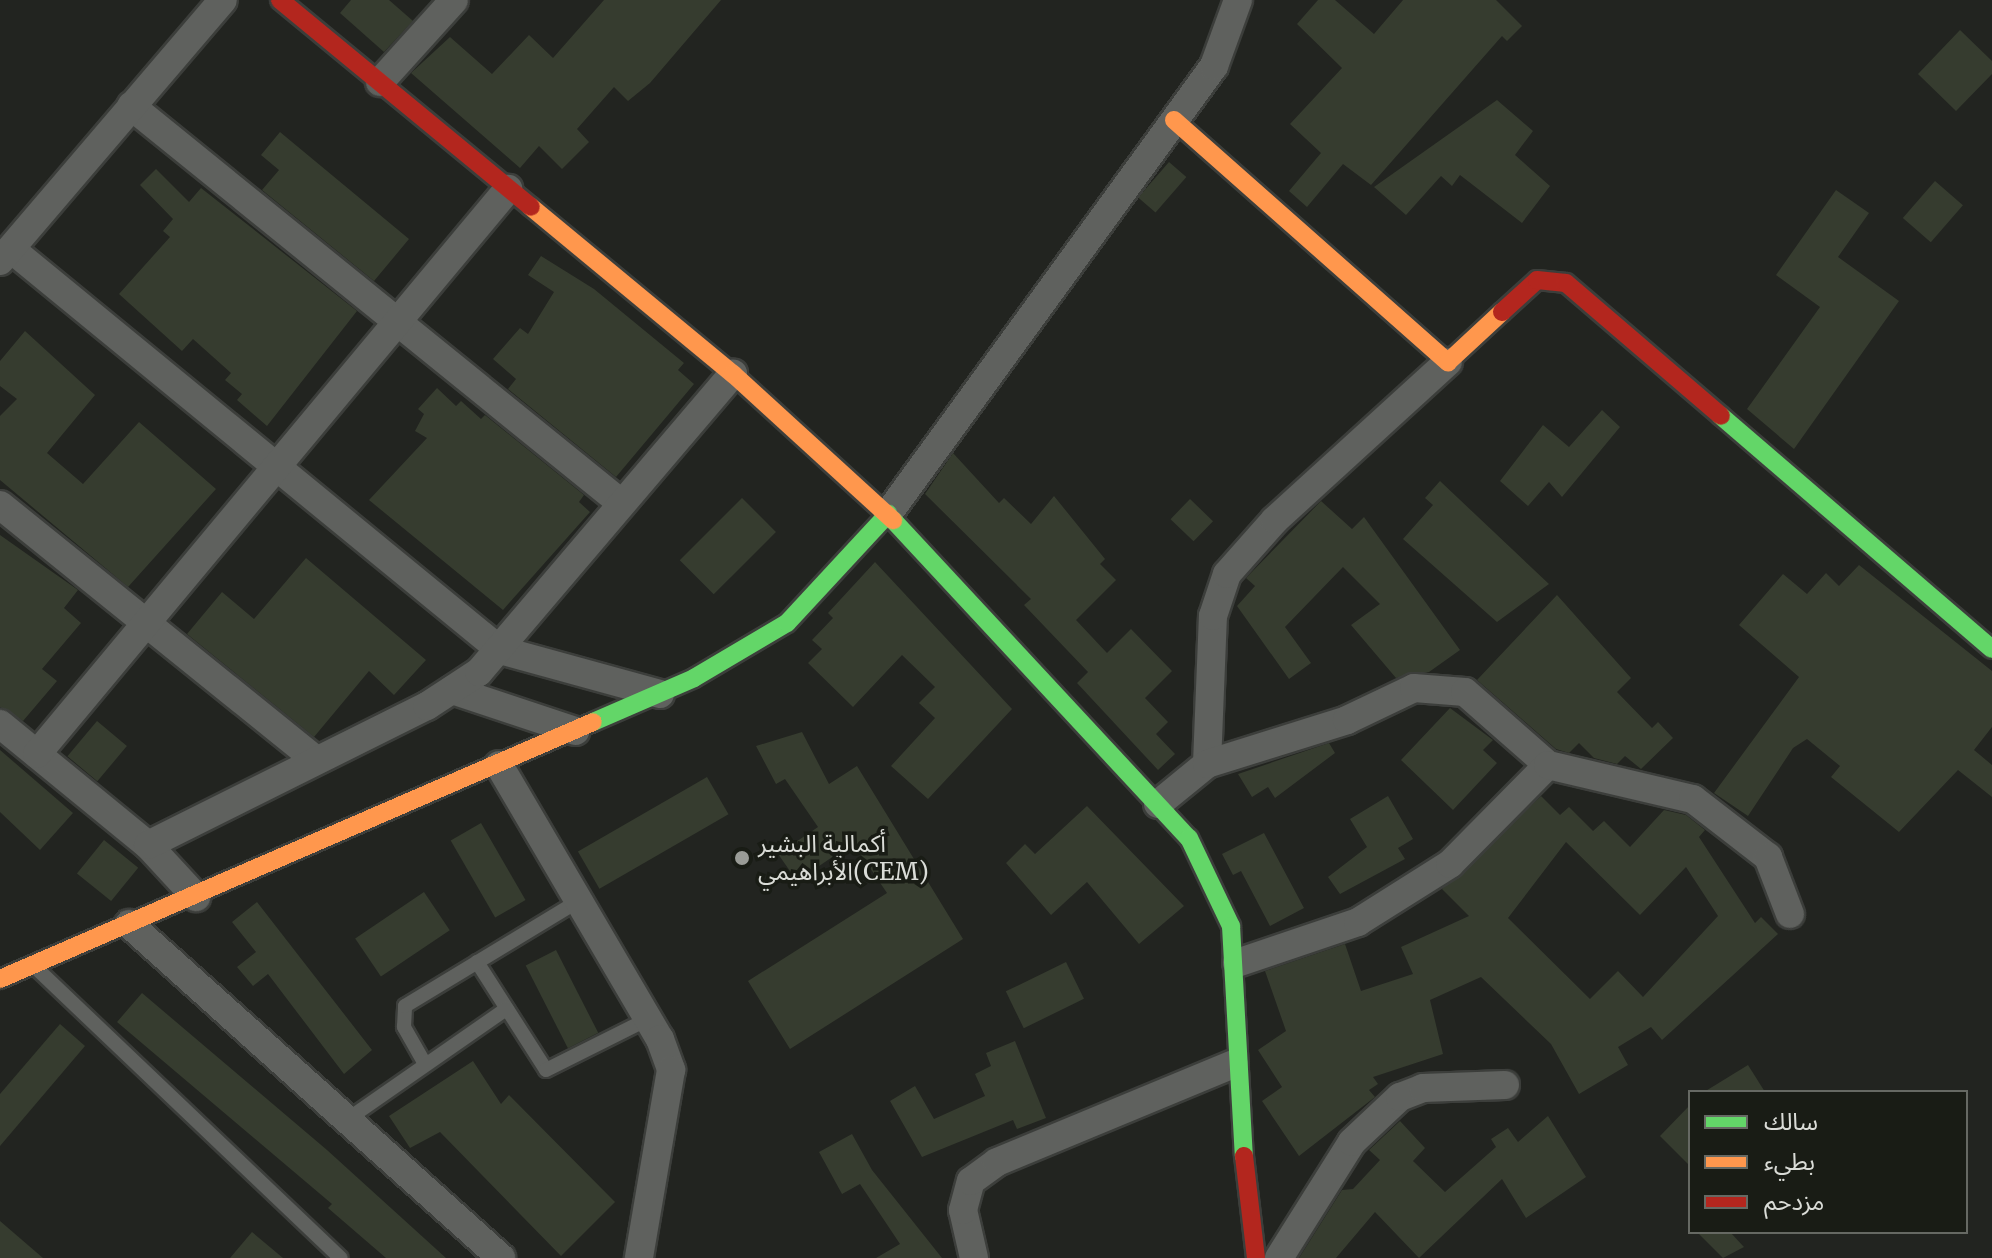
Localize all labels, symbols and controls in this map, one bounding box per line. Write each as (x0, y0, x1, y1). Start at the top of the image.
place label: أكمالية البشير الأبراهيمي(CEM) (758, 830, 924, 886)
marker: أكمالية البشير الأبراهيمي(CEM) (733, 849, 751, 867)
legend (1688, 1090, 1968, 1234)
text: سالك (1764, 1106, 1818, 1137)
text: بطيء (1764, 1146, 1815, 1177)
text: مزدحم (1764, 1186, 1824, 1217)

